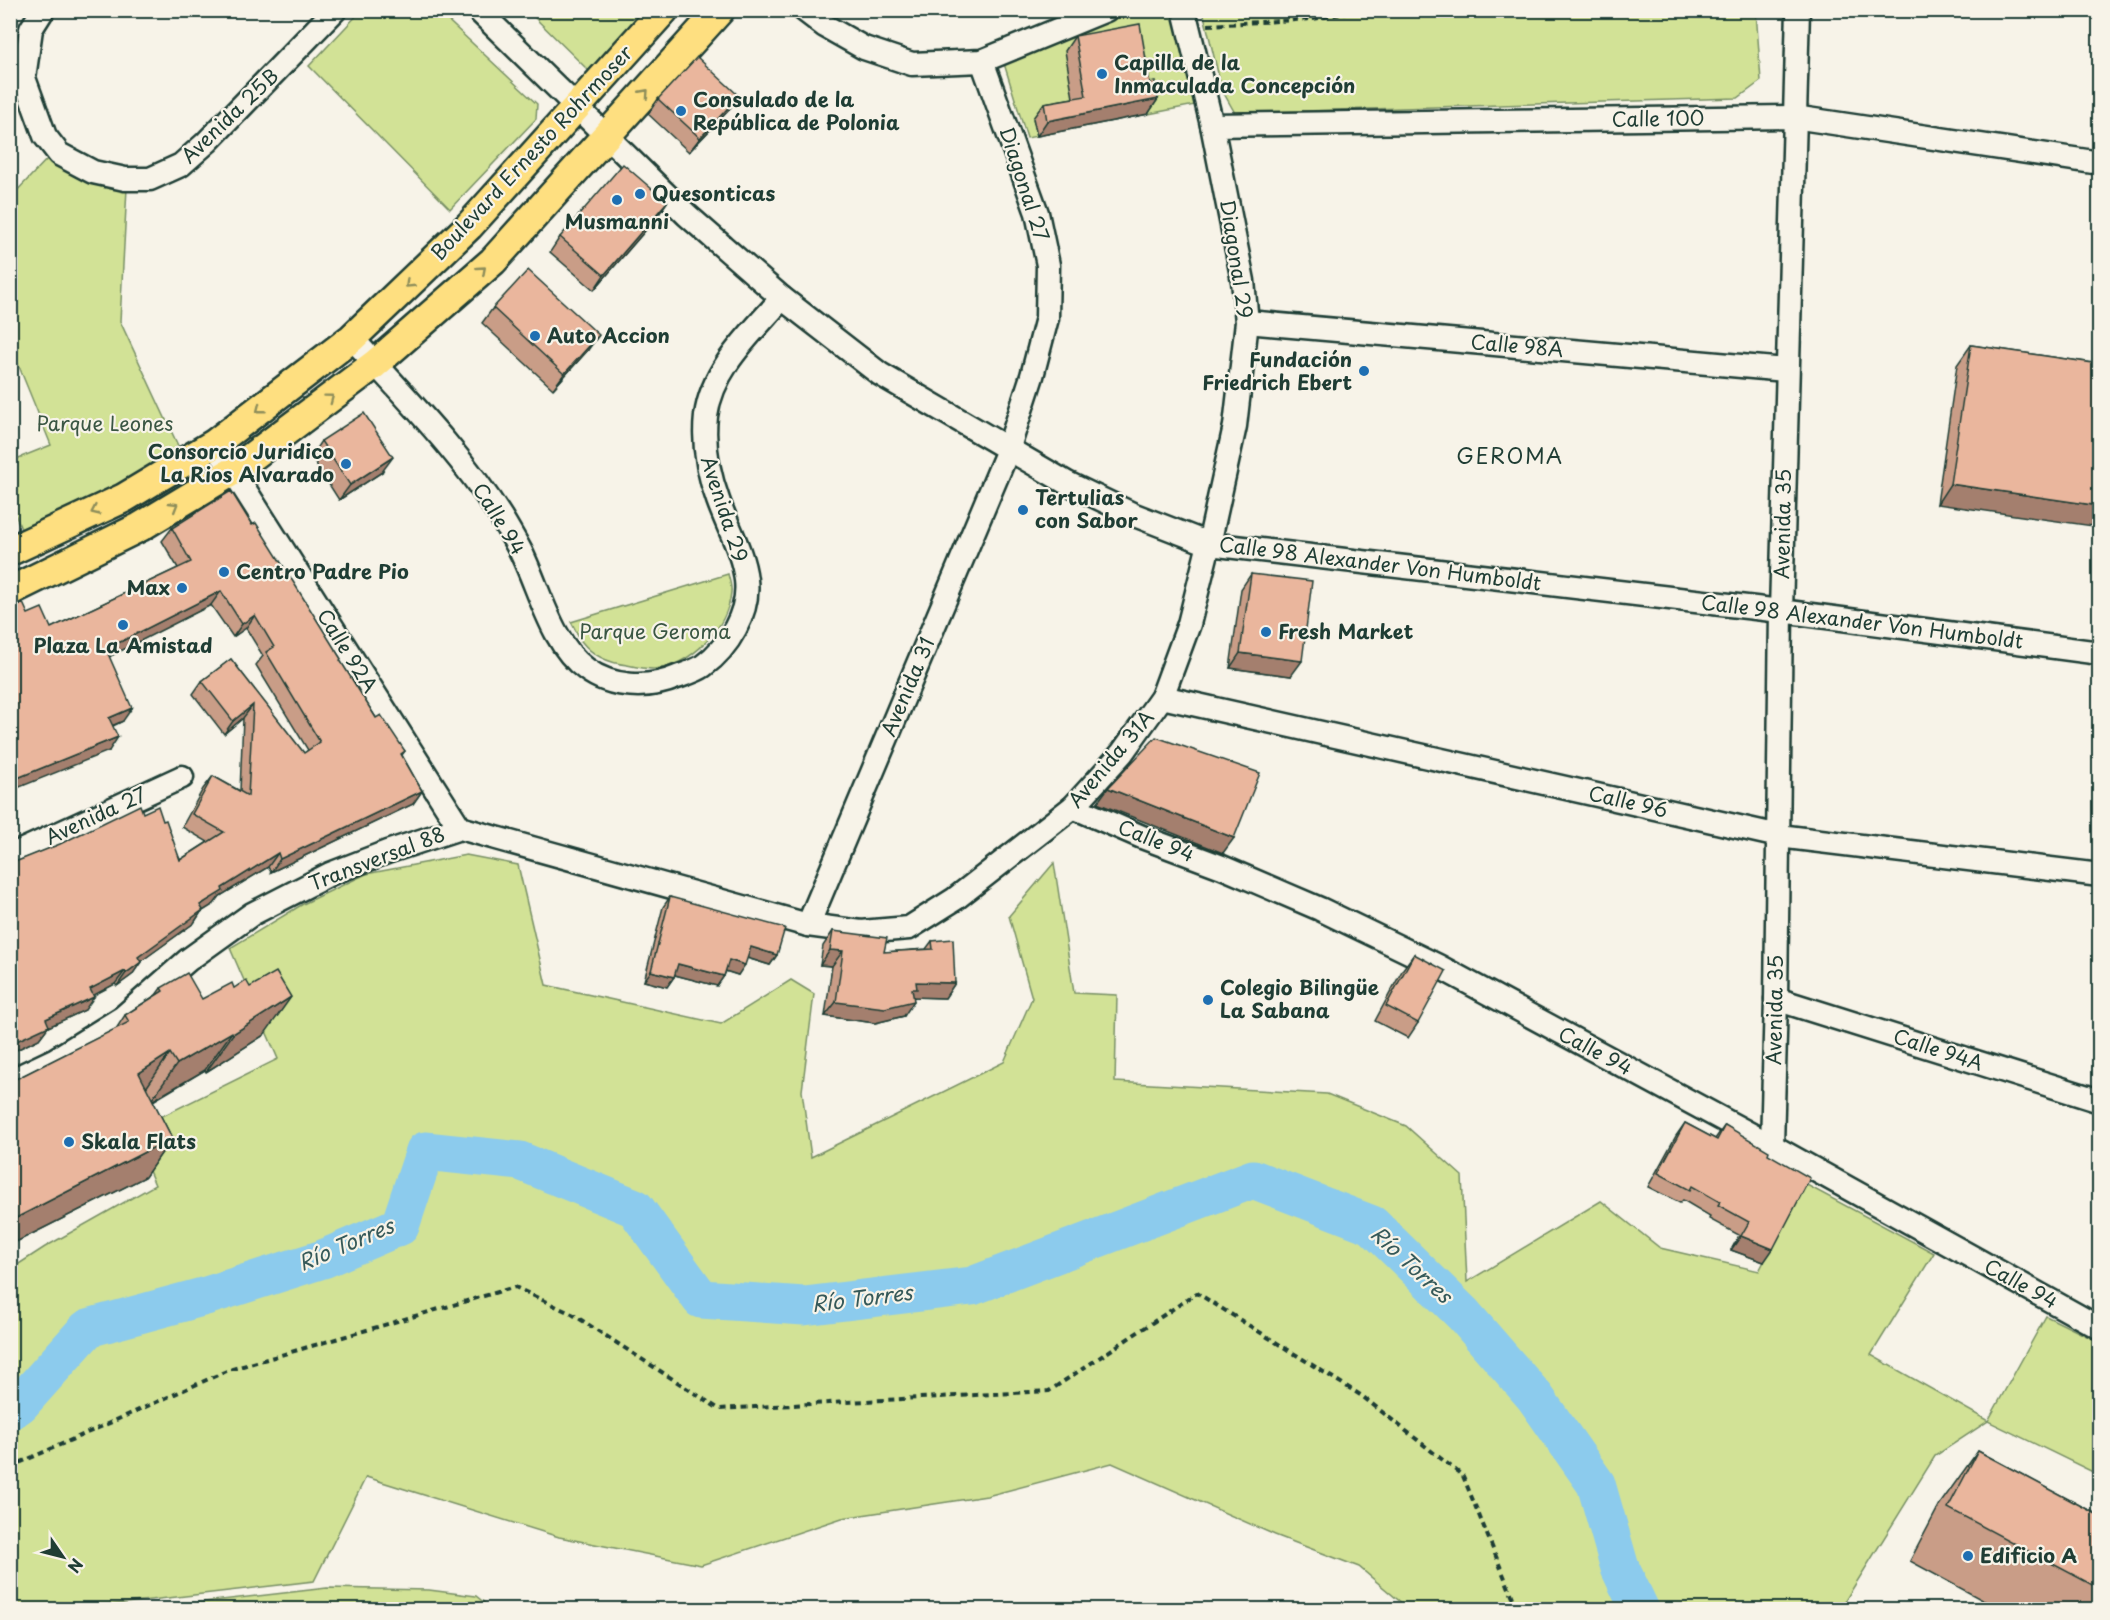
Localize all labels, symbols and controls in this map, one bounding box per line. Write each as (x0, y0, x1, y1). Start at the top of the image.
street label: Boulevard Ernesto Rohrmoser (423, 37, 640, 267)
place label: Capilla de la Inmaculada Concepción (1114, 47, 1355, 100)
street label: Avenida 25B (174, 61, 285, 170)
marker: Capilla de la Inmaculada Concepción (1095, 67, 1109, 81)
place label: Consulado de la República de Polonia (693, 84, 900, 137)
one-way arrow (638, 89, 649, 100)
street label: Calle 100 (1611, 102, 1705, 134)
marker: Consulado de la República de Polonia (674, 104, 688, 118)
street label: Diagonal 27 (992, 123, 1058, 245)
place label: Quesonticas (652, 178, 776, 208)
marker: Quesonticas (633, 187, 647, 201)
marker: Musmanni (610, 193, 624, 207)
street label: Diagonal 29 (1213, 197, 1261, 320)
place label: Musmanni (565, 206, 669, 236)
one-way arrow (475, 266, 486, 277)
one-way arrow (405, 276, 416, 287)
place label: Auto Accion (547, 320, 670, 350)
street label: Calle 98A (1469, 326, 1565, 364)
marker: Auto Accion (528, 329, 542, 343)
place label: Fundación Friedrich Ebert (1202, 344, 1352, 397)
marker: Fundación Friedrich Ebert (1357, 364, 1371, 378)
one-way arrow (323, 394, 334, 405)
one-way arrow (256, 402, 267, 413)
park label: Parque Leones (37, 408, 173, 438)
place label: Consorcio Juridico La Rios Alvarado (148, 436, 334, 489)
district label: GEROMA (1456, 439, 1564, 471)
street label: Avenida 29 (694, 452, 756, 565)
marker: Consorcio Juridico La Rios Alvarado (339, 457, 353, 471)
street label: Avenida 35 (1766, 469, 1798, 579)
street label: Calle 94 (466, 477, 534, 560)
place label: Tertulias con Sabor (1035, 482, 1138, 535)
one-way arrow (168, 502, 178, 514)
marker: Tertulias con Sabor (1016, 503, 1030, 517)
one-way arrow (90, 504, 101, 516)
street label: Calle 98 Alexander Von Humboldt (1217, 528, 1543, 598)
place label: Centro Padre Pio (236, 556, 409, 586)
marker: Centro Padre Pio (217, 565, 231, 579)
place label: Max (126, 572, 170, 602)
marker: Max (175, 581, 189, 595)
street label: Calle 98 Alexander Von Humboldt (1699, 586, 2025, 656)
street label: Calle 92A (310, 603, 386, 698)
park label: Parque Geroma (579, 616, 731, 646)
place label: Fresh Market (1278, 616, 1414, 646)
marker: Plaza La Amistad (116, 618, 130, 632)
marker: Fresh Market (1259, 625, 1273, 639)
place label: Plaza La Amistad (34, 630, 212, 660)
street label: Avenida 31 (873, 632, 941, 741)
street label: Avenida 31A (1060, 703, 1160, 814)
street label: Calle 96 (1586, 777, 1671, 825)
street label: Avenida 27 (40, 779, 151, 852)
street label: Calle 94 (1114, 811, 1199, 869)
street label: Transversal 88 (304, 818, 449, 898)
street label: Avenida 35 (1758, 955, 1790, 1065)
place label: Colegio Bilingüe La Sabana (1220, 972, 1379, 1025)
marker: Colegio Bilingüe La Sabana (1201, 993, 1215, 1007)
street label: Calle 94 (1553, 1018, 1638, 1082)
street label: Calle 94A (1889, 1020, 1987, 1078)
place label: Skala Flats (81, 1126, 196, 1156)
marker: Skala Flats (62, 1135, 76, 1149)
water label: Río Torres (292, 1208, 400, 1278)
water label: Río Torres (1365, 1217, 1462, 1311)
street label: Calle 94 (1979, 1251, 2064, 1316)
water label: Río Torres (810, 1275, 916, 1319)
north arrow (33, 1527, 93, 1587)
place label: Edificio A (1980, 1540, 2077, 1570)
marker: Edificio A (1961, 1549, 1975, 1563)
text: N (63, 1554, 90, 1578)

